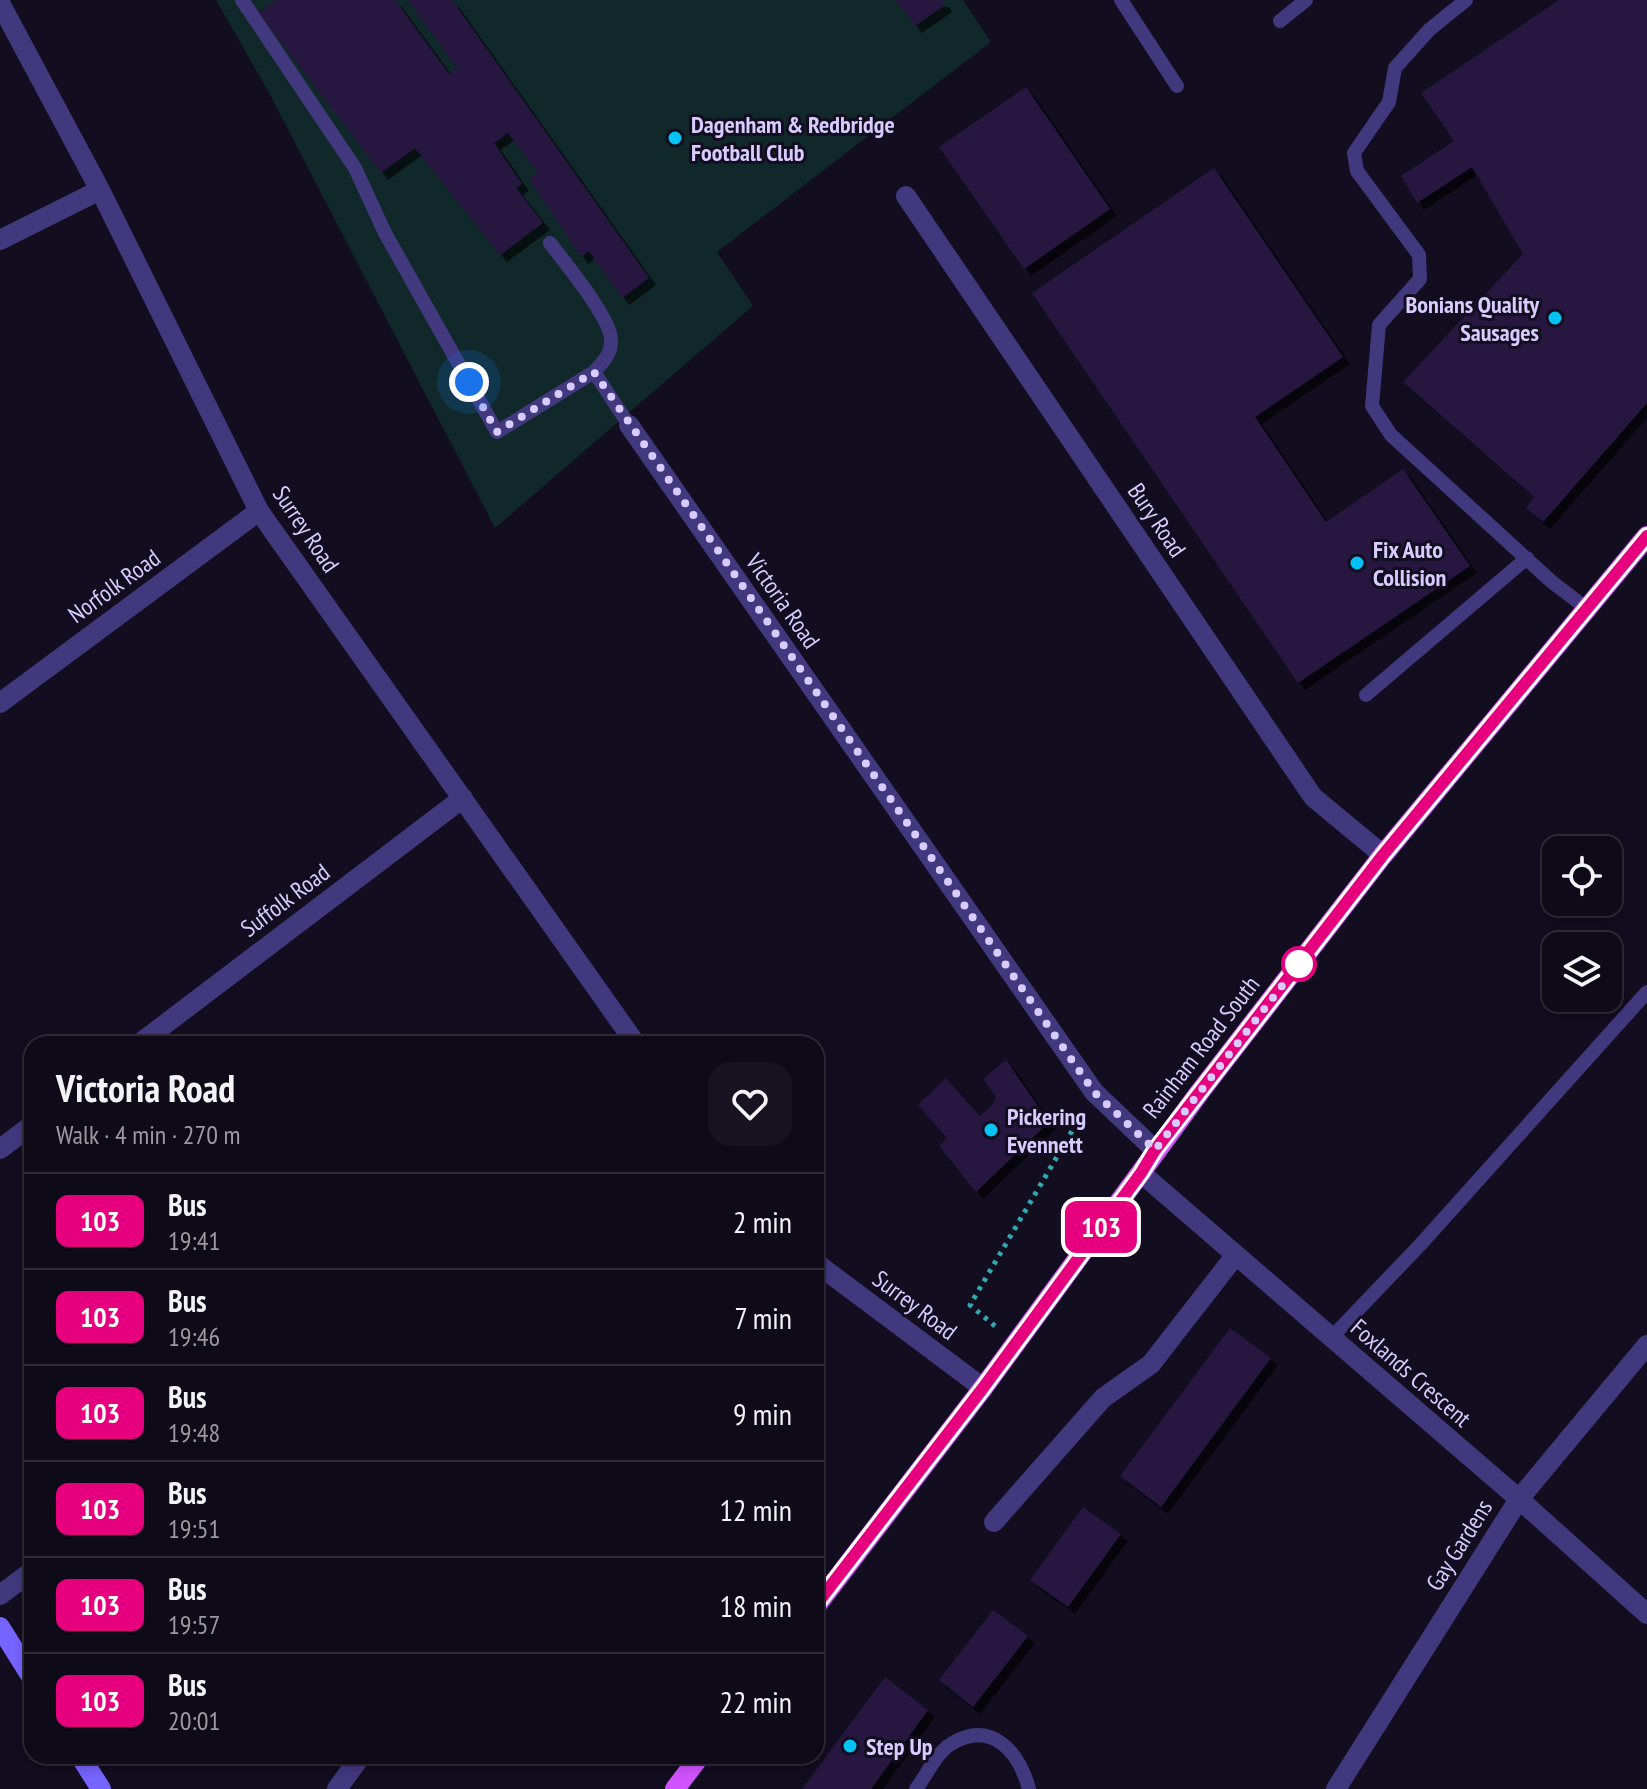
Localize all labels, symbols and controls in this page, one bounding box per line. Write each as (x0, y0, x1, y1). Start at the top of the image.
place label: Dagenham & Redbridge Football Club (691, 109, 895, 168)
marker: Dagenham & Redbridge Football Club (666, 129, 684, 147)
place label: Bonians Quality Sausages (1405, 289, 1539, 348)
marker: Bonians Quality Sausages (1546, 309, 1564, 327)
your location (449, 362, 489, 402)
street label: Bury Road (1121, 477, 1193, 563)
street label: Surrey Road (266, 480, 346, 578)
place label: Fix Auto Collision (1373, 534, 1446, 593)
street label: Norfolk Road (62, 542, 166, 630)
street label: Victoria Road (738, 547, 827, 655)
marker: Fix Auto Collision (1348, 554, 1366, 572)
map controls (1542, 836, 1622, 1012)
button: locate (1542, 836, 1622, 916)
street label: Suffolk Road (234, 856, 336, 944)
button: layers (1542, 932, 1622, 1012)
unlabelled marker (1282, 947, 1316, 981)
street label: Rainham Road South (1136, 970, 1266, 1124)
button: heart (708, 1062, 792, 1146)
text: Victoria Road (56, 1063, 235, 1112)
place label: Pickering Evennett (1007, 1101, 1086, 1160)
text: Walk · 4 min · 270 m (56, 1118, 240, 1151)
marker: Pickering Evennett (982, 1121, 1000, 1139)
text: Bus (168, 1185, 207, 1224)
line badge: 103 (1055, 1201, 1147, 1253)
text: 103 (80, 1202, 120, 1239)
text: 2 min (733, 1202, 792, 1241)
text: 103 (1081, 1208, 1121, 1245)
text: 19:41 (168, 1224, 220, 1257)
street label: Surrey Road (867, 1263, 963, 1347)
text: Bus (168, 1281, 207, 1320)
text: 103 (80, 1298, 120, 1335)
text: 7 min (734, 1298, 792, 1337)
street label: Foxlands Crescent (1344, 1312, 1478, 1434)
text: 19:46 (168, 1320, 220, 1353)
text: Bus (168, 1377, 207, 1416)
text: 103 (80, 1394, 120, 1431)
text: 9 min (733, 1394, 792, 1433)
text: 19:48 (168, 1416, 220, 1449)
text: Bus (168, 1473, 207, 1512)
text: 103 (80, 1490, 120, 1527)
text: 12 min (719, 1490, 792, 1529)
street label: Gay Gardens (1419, 1494, 1499, 1596)
text: 19:51 (168, 1512, 220, 1545)
text: Bus (168, 1569, 207, 1608)
text: 103 (80, 1586, 120, 1623)
text: 18 min (719, 1586, 792, 1625)
text: 19:57 (168, 1608, 220, 1641)
text: Bus (168, 1665, 207, 1704)
text: 103 (80, 1682, 120, 1719)
text: 22 min (719, 1682, 792, 1721)
text: 20:01 (168, 1704, 220, 1737)
place label: Step Up (866, 1731, 933, 1762)
marker: Step Up (841, 1737, 859, 1755)

